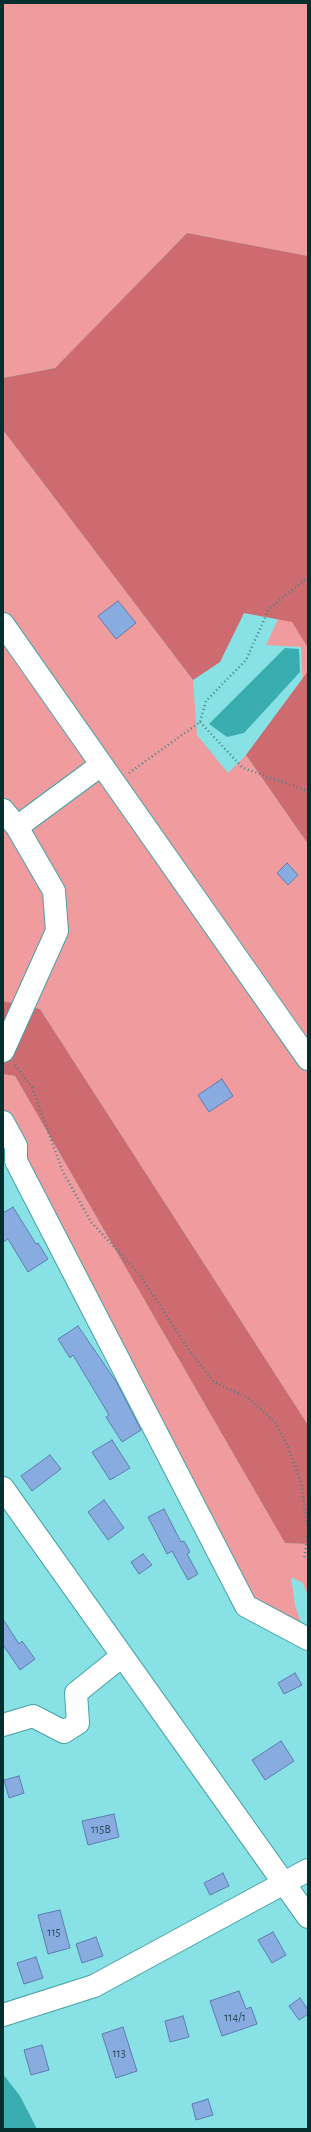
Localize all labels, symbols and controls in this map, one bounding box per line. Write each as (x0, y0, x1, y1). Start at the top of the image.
house number: 115В (91, 1822, 111, 1836)
house number: 115 (47, 1925, 61, 1939)
house number: 114/1 (224, 2010, 246, 2024)
house number: 113 (112, 2046, 126, 2060)

